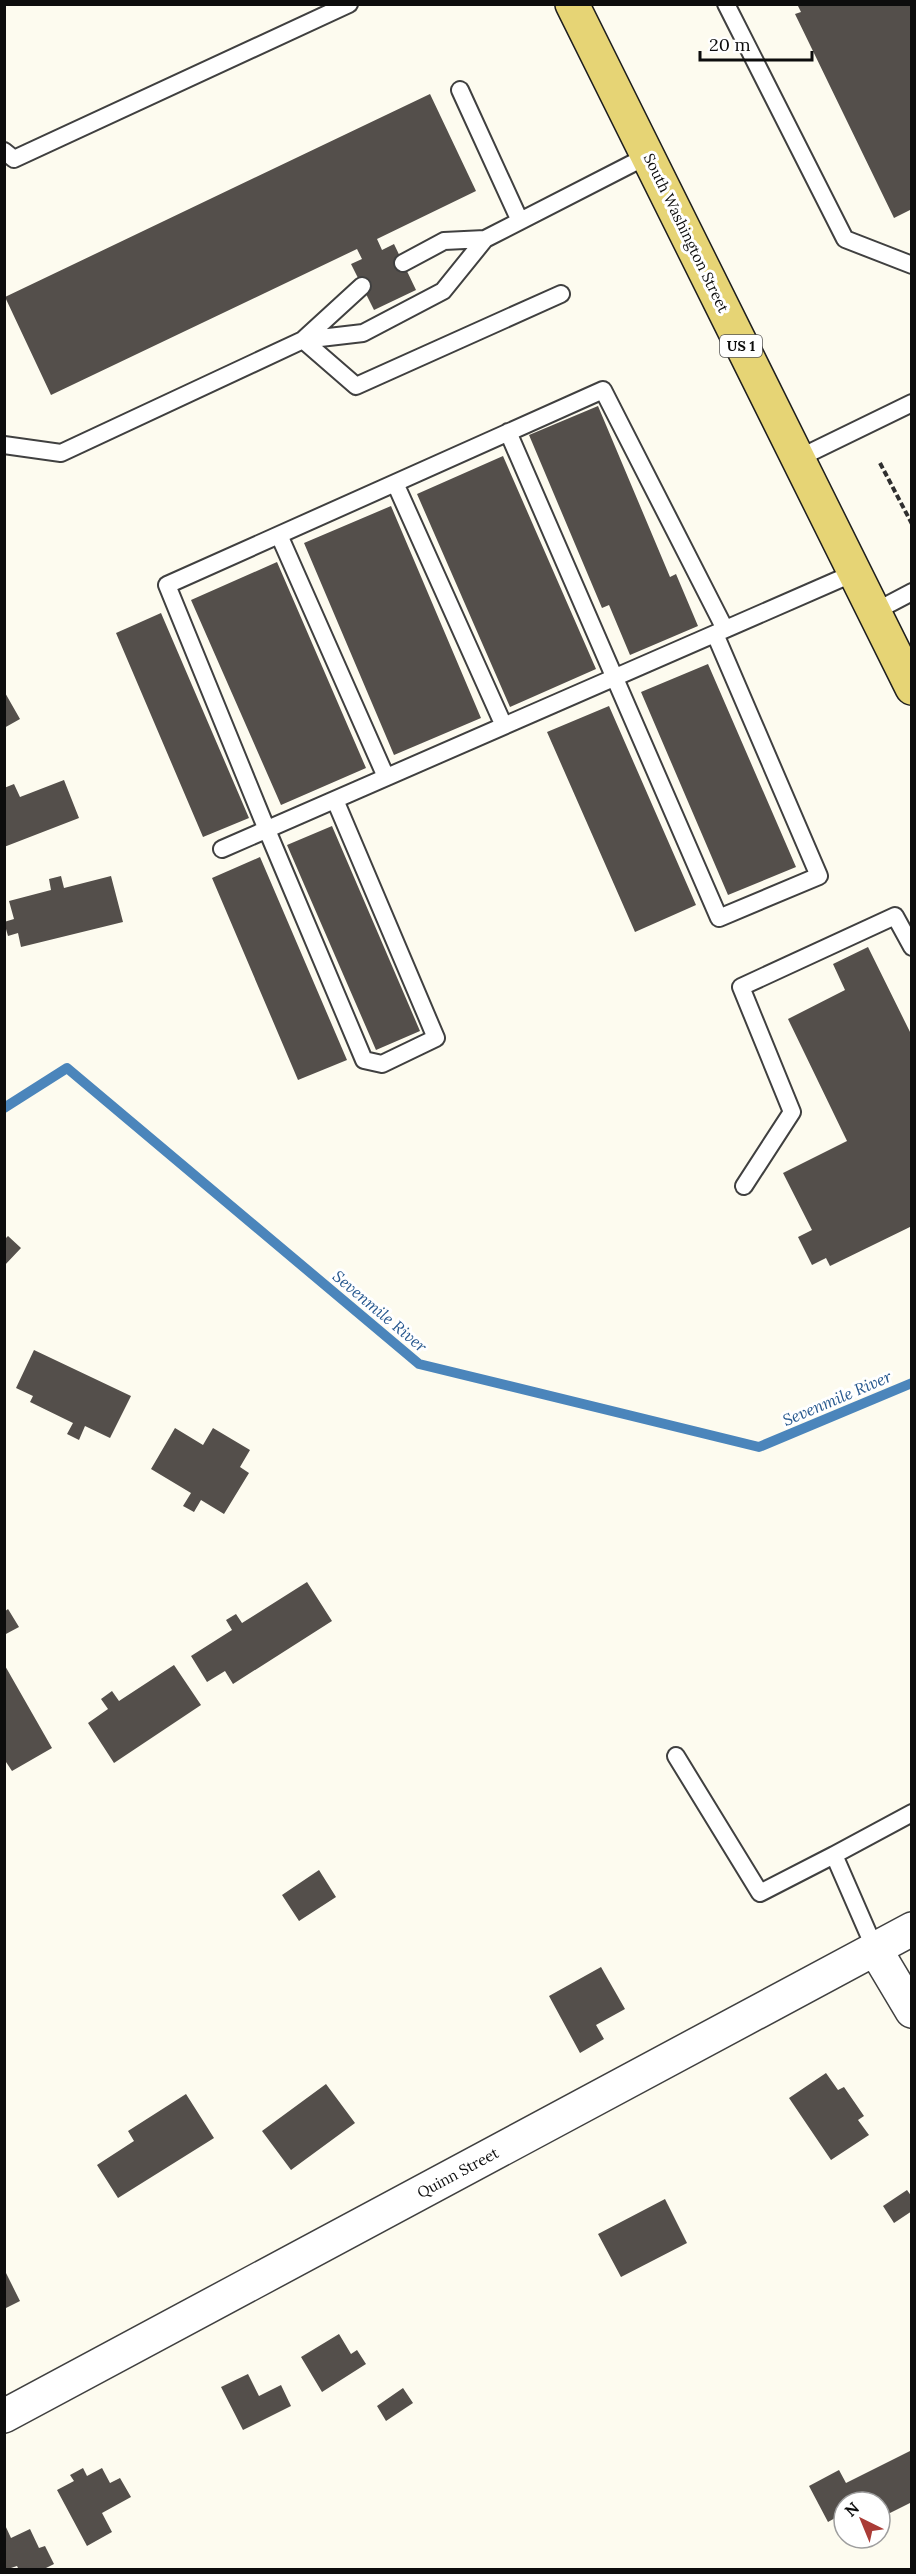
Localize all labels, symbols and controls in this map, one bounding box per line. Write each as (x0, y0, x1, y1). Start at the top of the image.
scale bar (700, 24, 812, 62)
text: 20 m (709, 33, 751, 56)
street label: South Washington Street (640, 150, 733, 316)
road number: US 1 (720, 335, 762, 357)
water label: Sevenmile River (329, 1266, 432, 1357)
water label: Sevenmile River (779, 1366, 895, 1430)
street label: Quinn Street (414, 2143, 502, 2202)
north arrow (832, 2490, 892, 2550)
text: N (840, 2497, 863, 2521)

